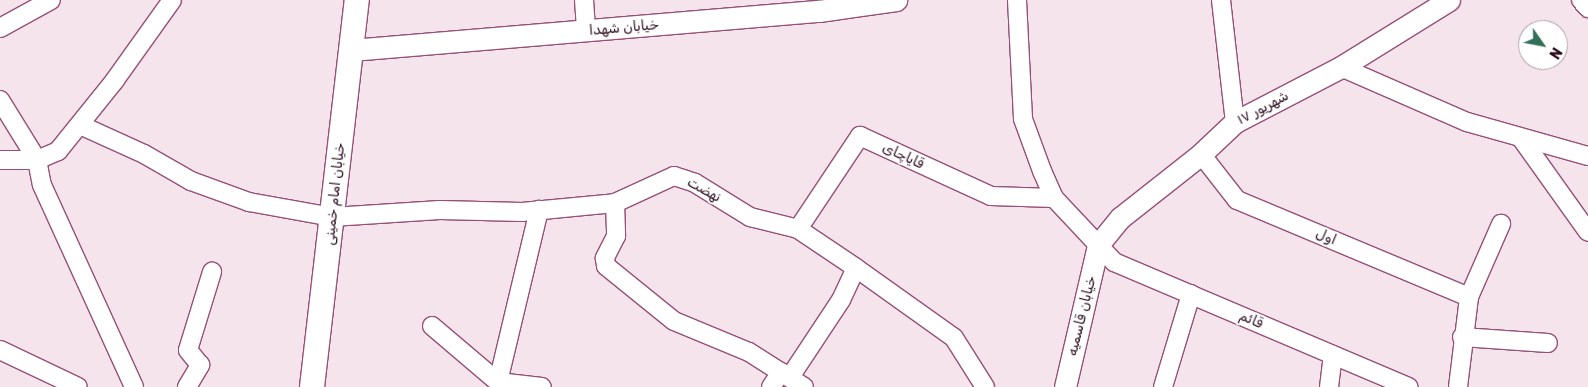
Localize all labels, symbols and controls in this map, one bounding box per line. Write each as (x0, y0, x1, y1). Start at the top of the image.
street label: خیابان شهدا (588, 17, 660, 39)
north arrow (1518, 20, 1568, 70)
text: N (1545, 44, 1565, 62)
street label: ۱۷ شهریور (1234, 87, 1292, 129)
street label: قایاچای (880, 139, 926, 173)
street label: خیابان امام خمینی (321, 142, 349, 246)
street label: نهضت (684, 174, 724, 206)
street label: اول (1313, 225, 1339, 249)
street label: خیابان قاسمیه (1064, 274, 1100, 358)
street label: قائم (1237, 308, 1265, 332)

